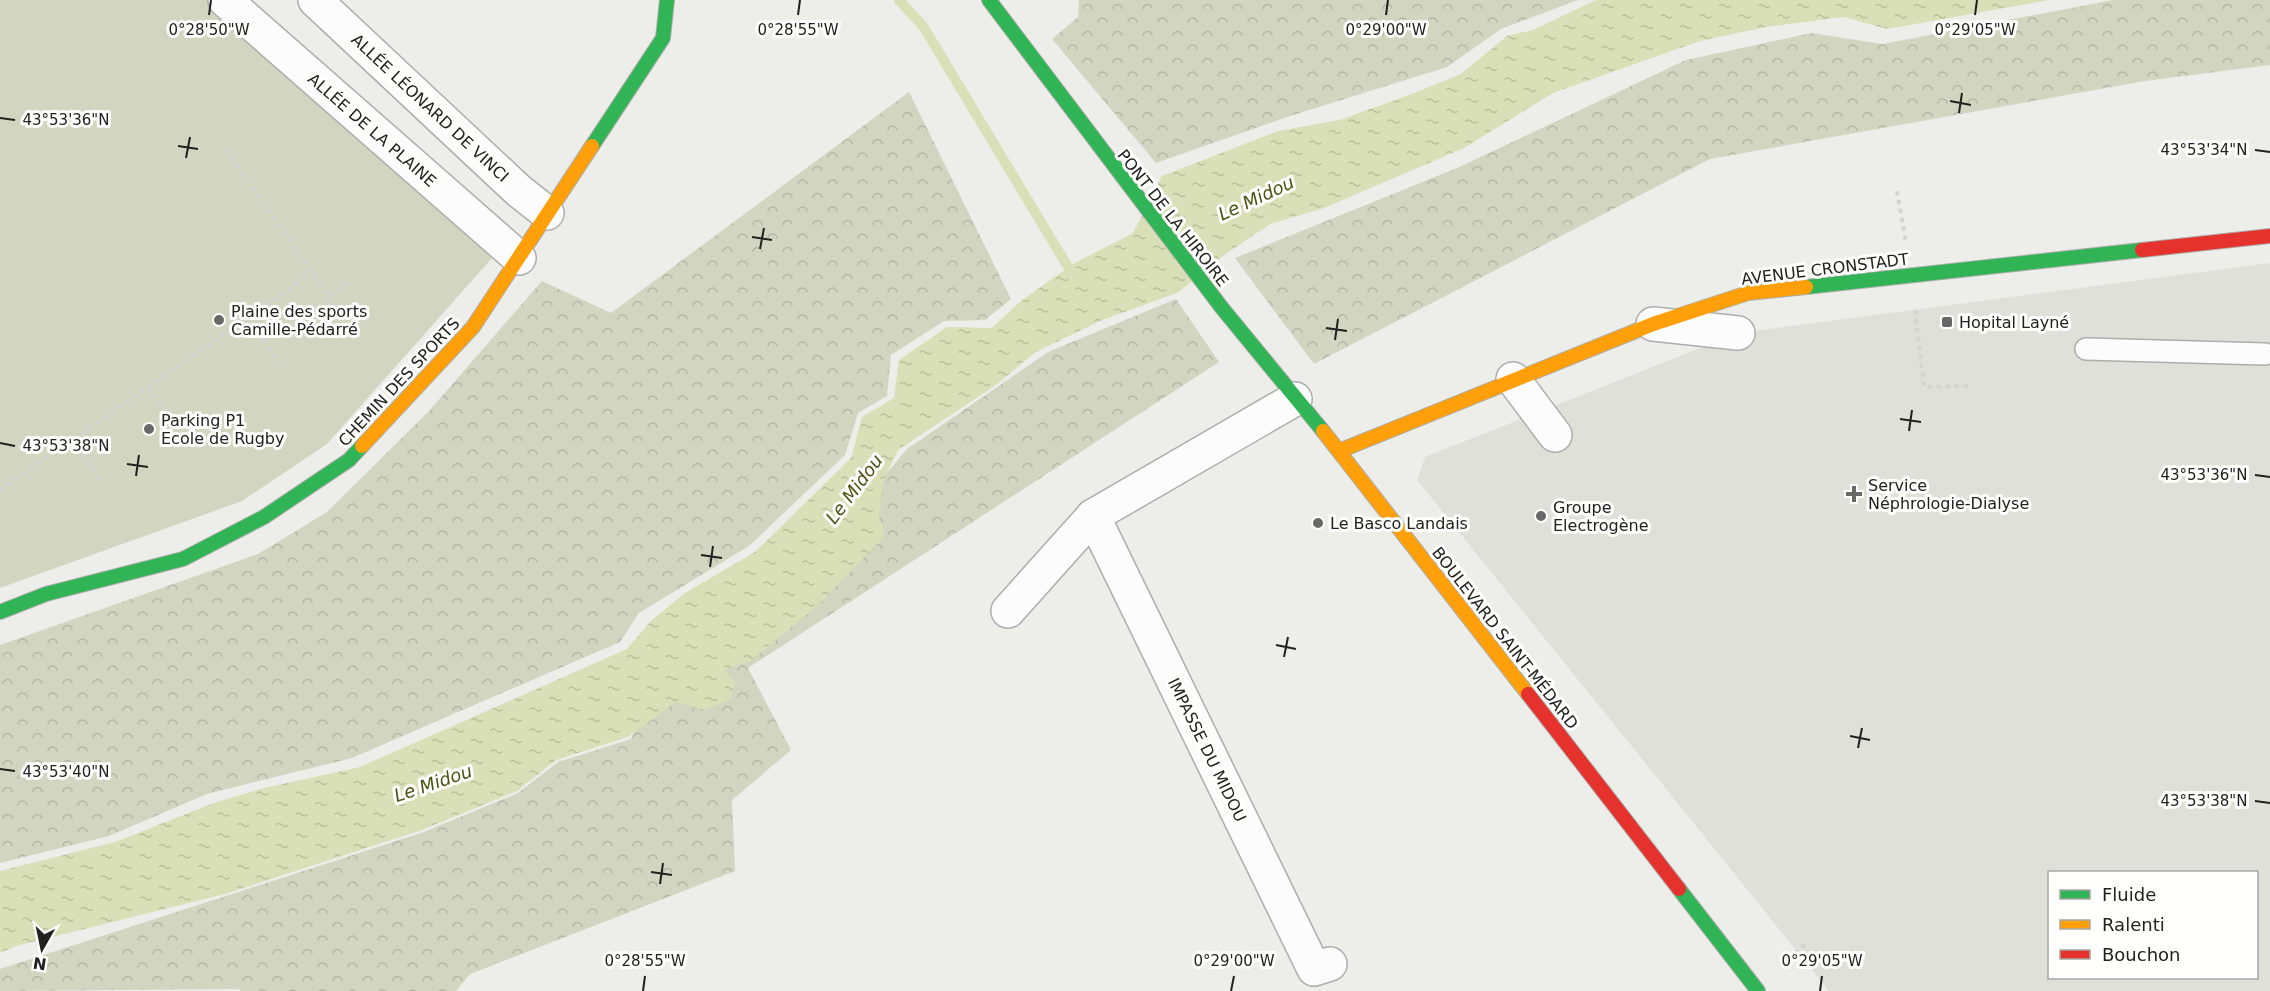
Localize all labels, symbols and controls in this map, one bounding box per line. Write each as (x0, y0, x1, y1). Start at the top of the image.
text: 0°28'50"W (168, 21, 250, 39)
text: 0°28'55"W (757, 21, 839, 39)
text: 0°29'00"W (1345, 21, 1427, 39)
text: 0°29'05"W (1934, 21, 2016, 39)
street label: ALLÉE LÉONARD DE VINCI (347, 30, 513, 186)
street label: ALLÉE DE LA PLAINE (304, 69, 440, 191)
text: 43°53'36"N (22, 111, 110, 129)
text: 43°53'34"N (2160, 141, 2248, 159)
street label: PONT DE LA HIROIRE (1114, 146, 1232, 290)
water label: Le Midou (1215, 171, 1297, 225)
street label: AVENUE CRONSTADT (1740, 249, 1910, 289)
place label: Plaine des sports Camille-Pédarré (231, 302, 367, 339)
marker: Plaine des sports Camille-Pédarré (212, 313, 226, 327)
place label: Hopital Layné (1959, 313, 2069, 332)
street label: CHEMIN DES SPORTS (334, 314, 464, 450)
marker: Hopital Layné (1940, 315, 1954, 329)
place label: Parking P1 Ecole de Rugby (161, 411, 284, 448)
marker: Parking P1 Ecole de Rugby (142, 422, 156, 436)
text: 43°53'38"N (22, 437, 110, 455)
water label: Le Midou (821, 450, 887, 528)
text: 43°53'36"N (2160, 466, 2248, 484)
place label: Service Néphrologie-Dialyse (1868, 476, 2029, 513)
marker: Service Néphrologie-Dialyse (1845, 485, 1863, 503)
place label: Groupe Electrogène (1553, 498, 1648, 535)
marker: Groupe Electrogène (1534, 509, 1548, 523)
place label: Le Basco Landais (1330, 514, 1468, 533)
marker: Le Basco Landais (1311, 516, 1325, 530)
street label: BOULEVARD SAINT-MÉDARD (1428, 543, 1582, 733)
street label: IMPASSE DU MIDOU (1164, 675, 1250, 825)
water label: Le Midou (391, 760, 475, 806)
text: 43°53'40"N (22, 763, 110, 781)
text: 43°53'38"N (2160, 792, 2248, 810)
legend (2048, 871, 2258, 979)
text: Fluide (2102, 884, 2156, 905)
text: Ralenti (2102, 914, 2165, 935)
north arrow (12, 919, 72, 979)
text: Bouchon (2102, 944, 2181, 965)
text: 0°28'55"W (604, 952, 686, 970)
text: 0°29'00"W (1193, 952, 1275, 970)
text: 0°29'05"W (1781, 952, 1863, 970)
text: N (32, 953, 48, 974)

